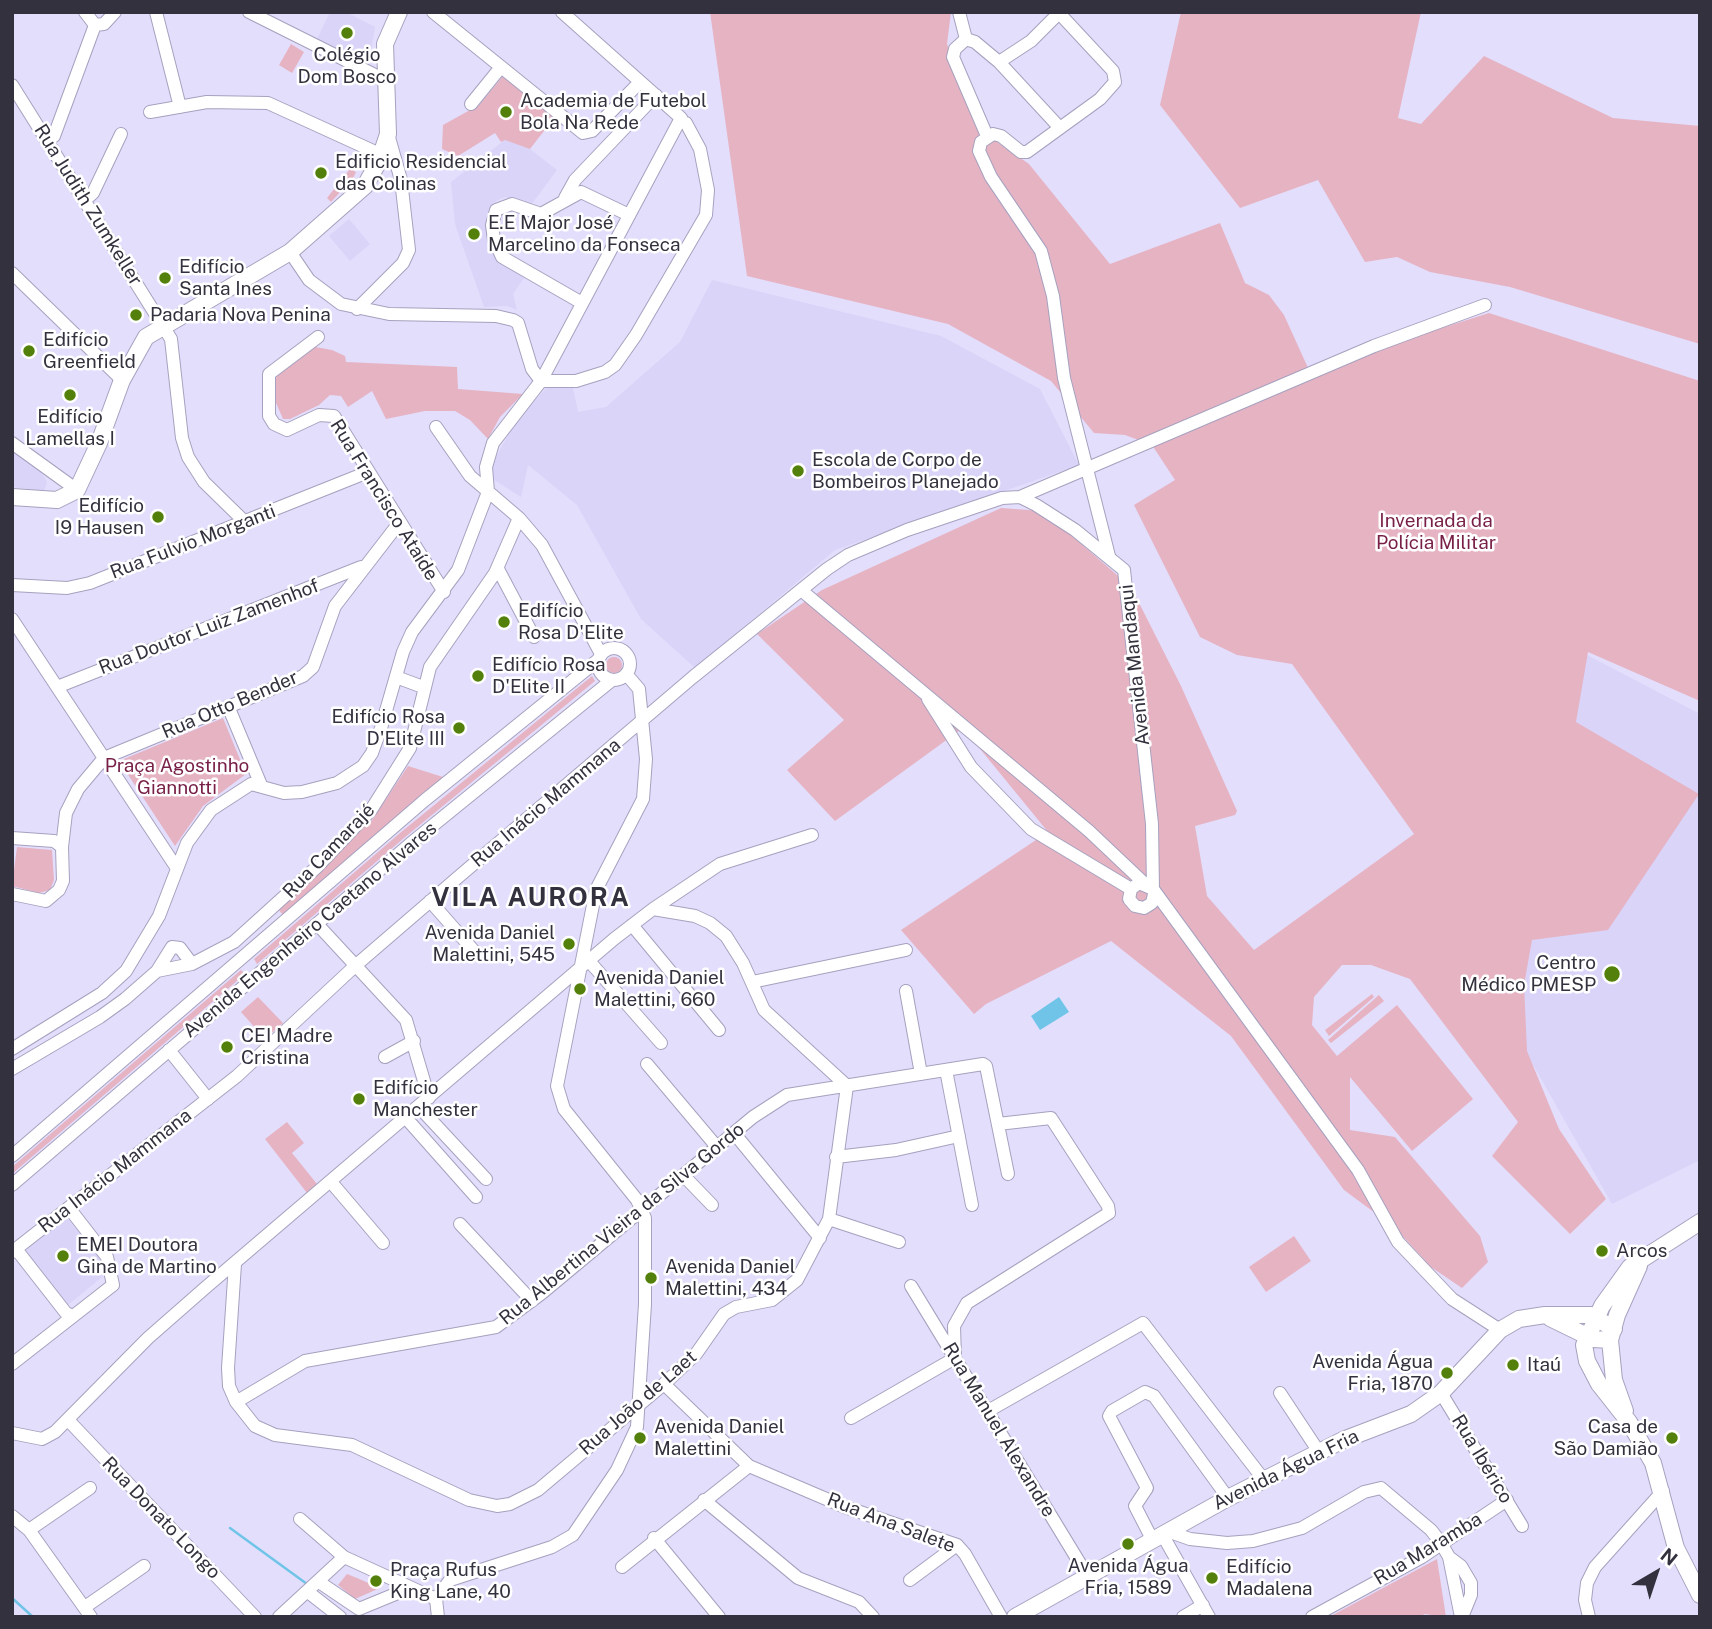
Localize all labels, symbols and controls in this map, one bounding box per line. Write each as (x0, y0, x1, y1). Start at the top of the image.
marker: Colégio Dom Bosco (339, 25, 355, 41)
place label: Colégio Dom Bosco (297, 44, 397, 88)
place label: Academia de Futebol Bola Na Rede (520, 90, 707, 134)
marker: Academia de Futebol Bola Na Rede (498, 104, 514, 120)
street label: Rua Judith Zumkeller (29, 120, 147, 290)
place label: Edificio Residencial das Colinas (335, 151, 507, 195)
marker: Edificio Residencial das Colinas (313, 165, 329, 181)
place label: E.E Major José Marcelino da Fonseca (488, 212, 681, 256)
marker: E.E Major José Marcelino da Fonseca (466, 226, 482, 242)
place label: Edifício Santa Ines (179, 256, 272, 300)
marker: Edifício Santa Ines (157, 270, 173, 286)
place label: Padaria Nova Penina (150, 304, 331, 326)
marker: Padaria Nova Penina (128, 307, 144, 323)
place label: Edifício Greenfield (43, 329, 136, 373)
marker: Edifício Greenfield (21, 343, 37, 359)
marker: Edifício Lamellas I (62, 387, 78, 403)
place label: Edifício Lamellas I (25, 406, 115, 450)
street label: Rua Francisco Ataíde (325, 415, 443, 585)
place label: Escola de Corpo de Bombeiros Planejado (812, 449, 999, 493)
marker: Escola de Corpo de Bombeiros Planejado (790, 463, 806, 479)
place label: Edifício I9 Hausen (55, 495, 144, 539)
street label: Rua Fulvio Morganti (107, 500, 279, 584)
marker: Edifício I9 Hausen (150, 509, 166, 525)
park label: Invernada da Polícia Militar (1376, 510, 1496, 554)
street label: Rua Doutor Luiz Zamenhof (96, 574, 322, 680)
street label: Avenida Mandaqui (1115, 583, 1155, 747)
place label: Edifício Rosa D'Elite (518, 600, 624, 644)
marker: Edifício Rosa D'Elite (496, 614, 512, 630)
place label: Edifício Rosa D'Elite II (492, 654, 606, 698)
street label: Rua Otto Bender (158, 666, 302, 744)
marker: Edifício Rosa D'Elite II (470, 668, 486, 684)
place label: Edifício Rosa D'Elite III (331, 706, 445, 750)
marker: Edifício Rosa D'Elite III (451, 720, 467, 736)
street label: Rua Inácio Mammana (467, 734, 625, 872)
park label: Praça Agostinho Giannotti (105, 755, 249, 799)
street label: Rua Camarajé (278, 799, 380, 903)
street label: Avenida Engenheiro Caetano Alvares (179, 817, 441, 1043)
district label: VILA AURORA (433, 882, 629, 914)
place label: Avenida Daniel Malettini, 545 (425, 922, 555, 966)
marker: Avenida Daniel Malettini, 545 (561, 936, 577, 952)
place label: Centro Médico PMESP (1461, 952, 1596, 996)
marker: Centro Médico PMESP (1602, 964, 1622, 984)
place label: Avenida Daniel Malettini, 660 (594, 967, 724, 1011)
marker: Avenida Daniel Malettini, 660 (572, 981, 588, 997)
place label: CEI Madre Cristina (241, 1025, 333, 1069)
marker: CEI Madre Cristina (219, 1039, 235, 1055)
place label: Edifício Manchester (373, 1077, 478, 1121)
marker: Edifício Manchester (351, 1091, 367, 1107)
street label: Rua Inácio Mammana (34, 1104, 196, 1238)
street label: Rua Albertina Vieira da Silva Gordo (495, 1118, 749, 1330)
place label: EMEI Doutora Gina de Martino (77, 1234, 217, 1278)
place label: Arcos (1616, 1240, 1667, 1262)
marker: Arcos (1594, 1243, 1610, 1259)
marker: EMEI Doutora Gina de Martino (55, 1248, 71, 1264)
place label: Avenida Daniel Malettini, 434 (665, 1256, 795, 1300)
marker: Avenida Daniel Malettini, 434 (643, 1270, 659, 1286)
street label: Rua Manuel Alexandre (938, 1339, 1060, 1521)
street label: Rua João de Laet (575, 1346, 701, 1460)
place label: Avenida Água Fria, 1870 (1312, 1351, 1433, 1395)
place label: Itaú (1527, 1354, 1561, 1376)
marker: Itaú (1505, 1357, 1521, 1373)
marker: Avenida Água Fria, 1870 (1439, 1365, 1455, 1381)
street label: Rua Ibérico (1447, 1411, 1517, 1507)
place label: Avenida Daniel Malettini (654, 1416, 784, 1460)
place label: Casa de São Damião (1553, 1416, 1658, 1460)
street label: Avenida Água Fria (1209, 1425, 1363, 1515)
marker: Avenida Daniel Malettini (632, 1430, 648, 1446)
marker: Casa de São Damião (1664, 1430, 1680, 1446)
street label: Rua Donato Longo (97, 1452, 225, 1584)
street label: Rua Ana Salete (824, 1488, 958, 1558)
street label: Rua Maramba (1370, 1508, 1486, 1590)
marker: Avenida Água Fria, 1589 (1120, 1536, 1136, 1552)
north arrow (1621, 1538, 1691, 1608)
text: N (1657, 1543, 1682, 1570)
place label: Avenida Água Fria, 1589 (1068, 1555, 1188, 1599)
place label: Edifício Madalena (1226, 1556, 1313, 1600)
place label: Praça Rufus King Lane, 40 (390, 1559, 511, 1603)
marker: Edifício Madalena (1204, 1570, 1220, 1586)
marker: Praça Rufus King Lane, 40 (368, 1573, 384, 1589)

